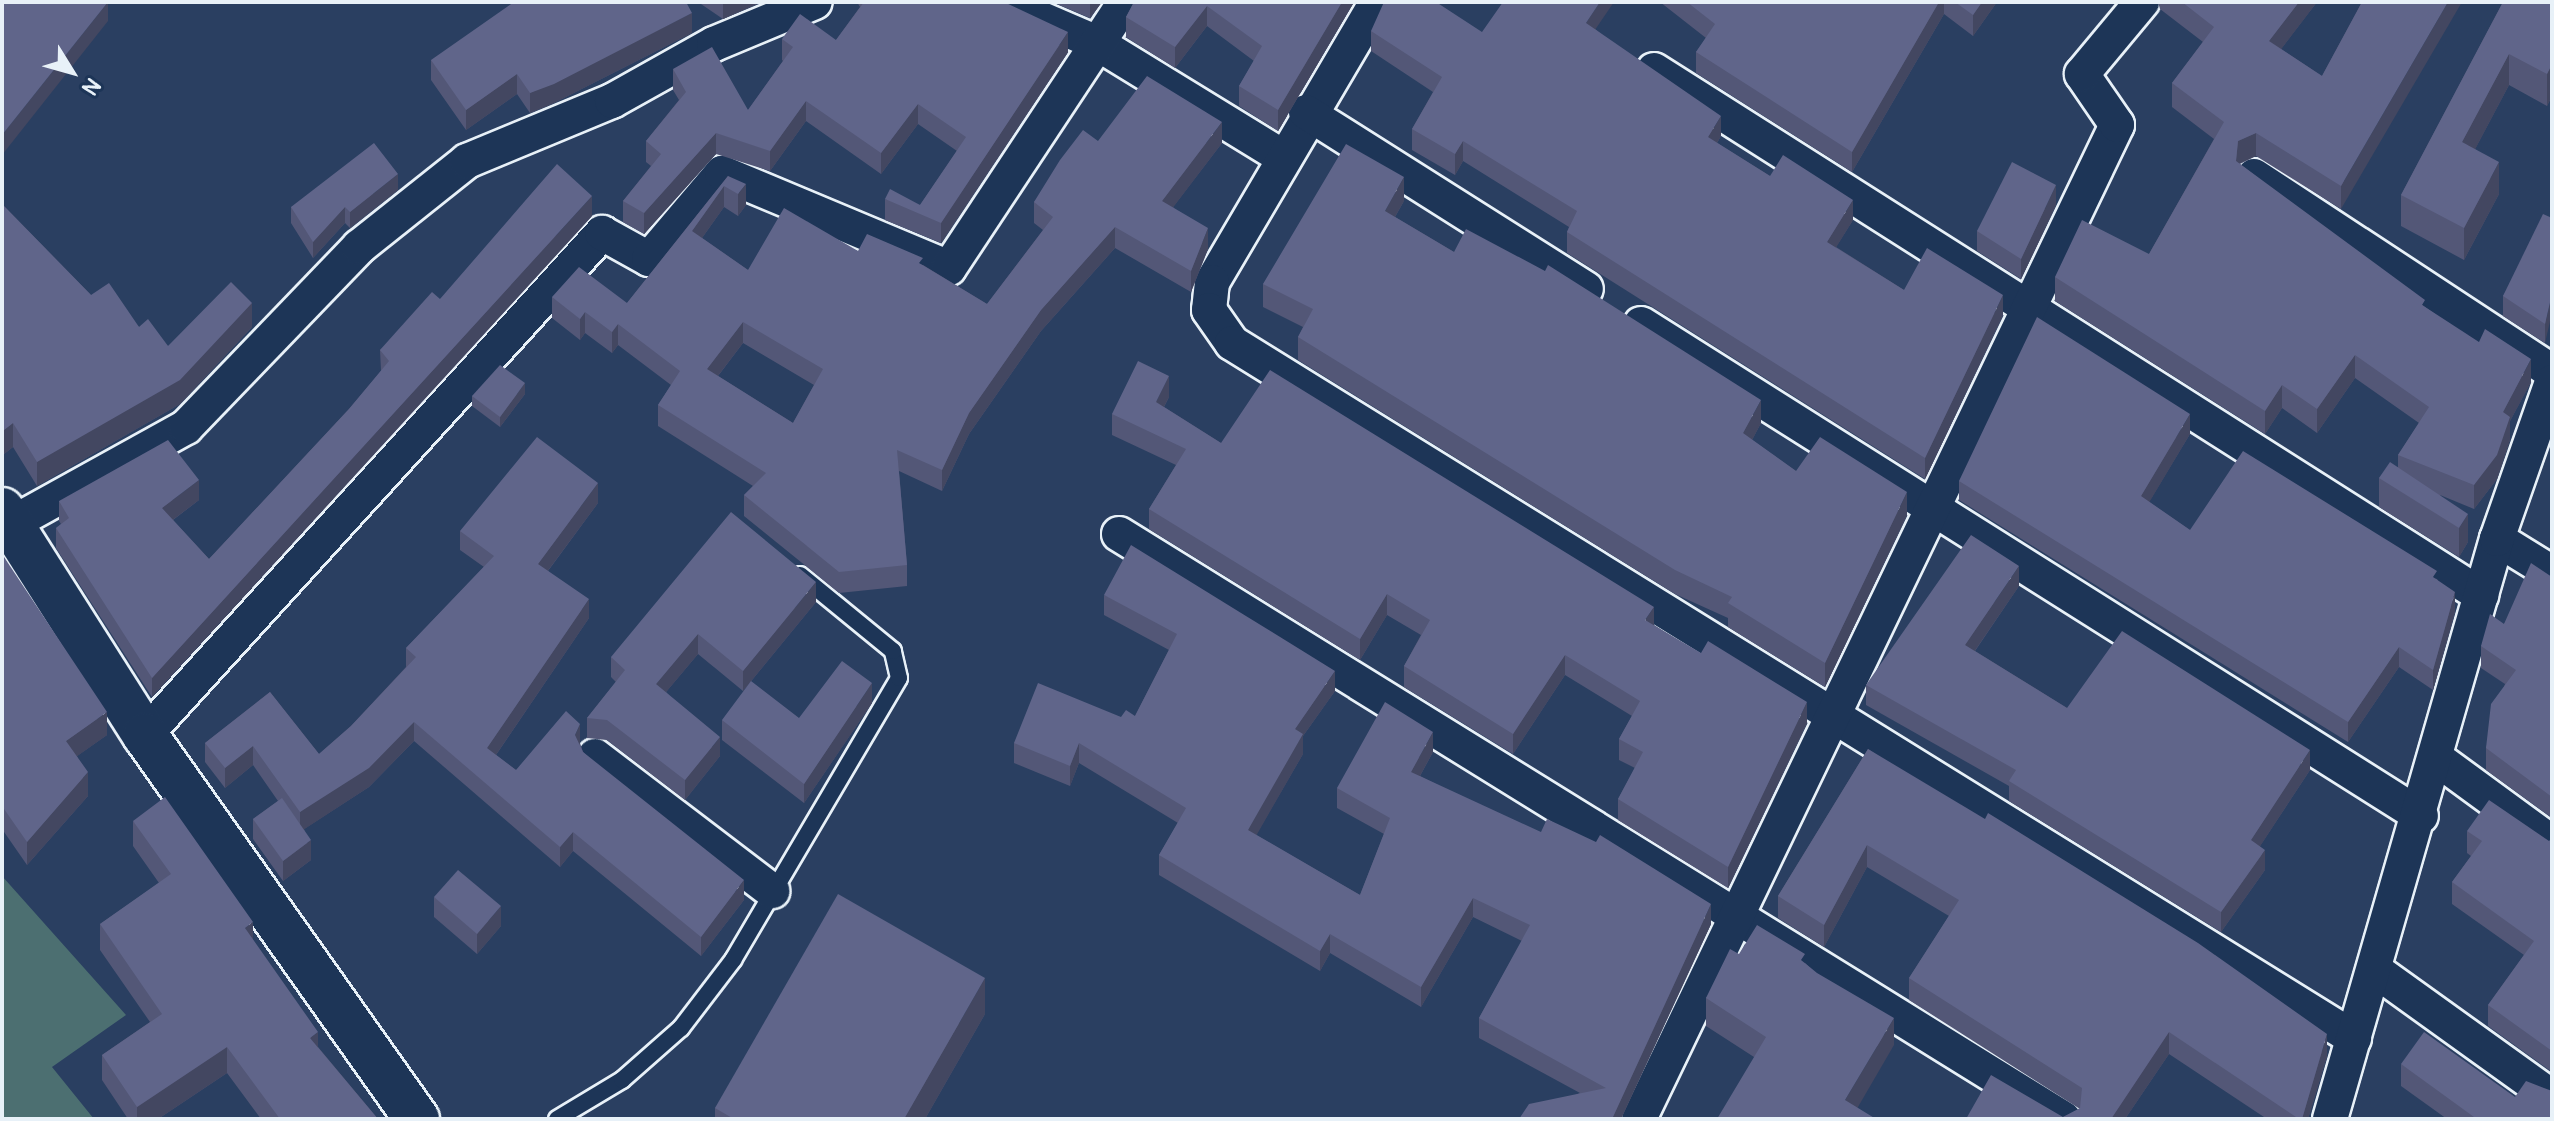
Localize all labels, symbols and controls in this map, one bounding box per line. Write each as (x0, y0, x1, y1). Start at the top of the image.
north arrow (32, 32, 112, 112)
text: N (76, 72, 107, 101)

